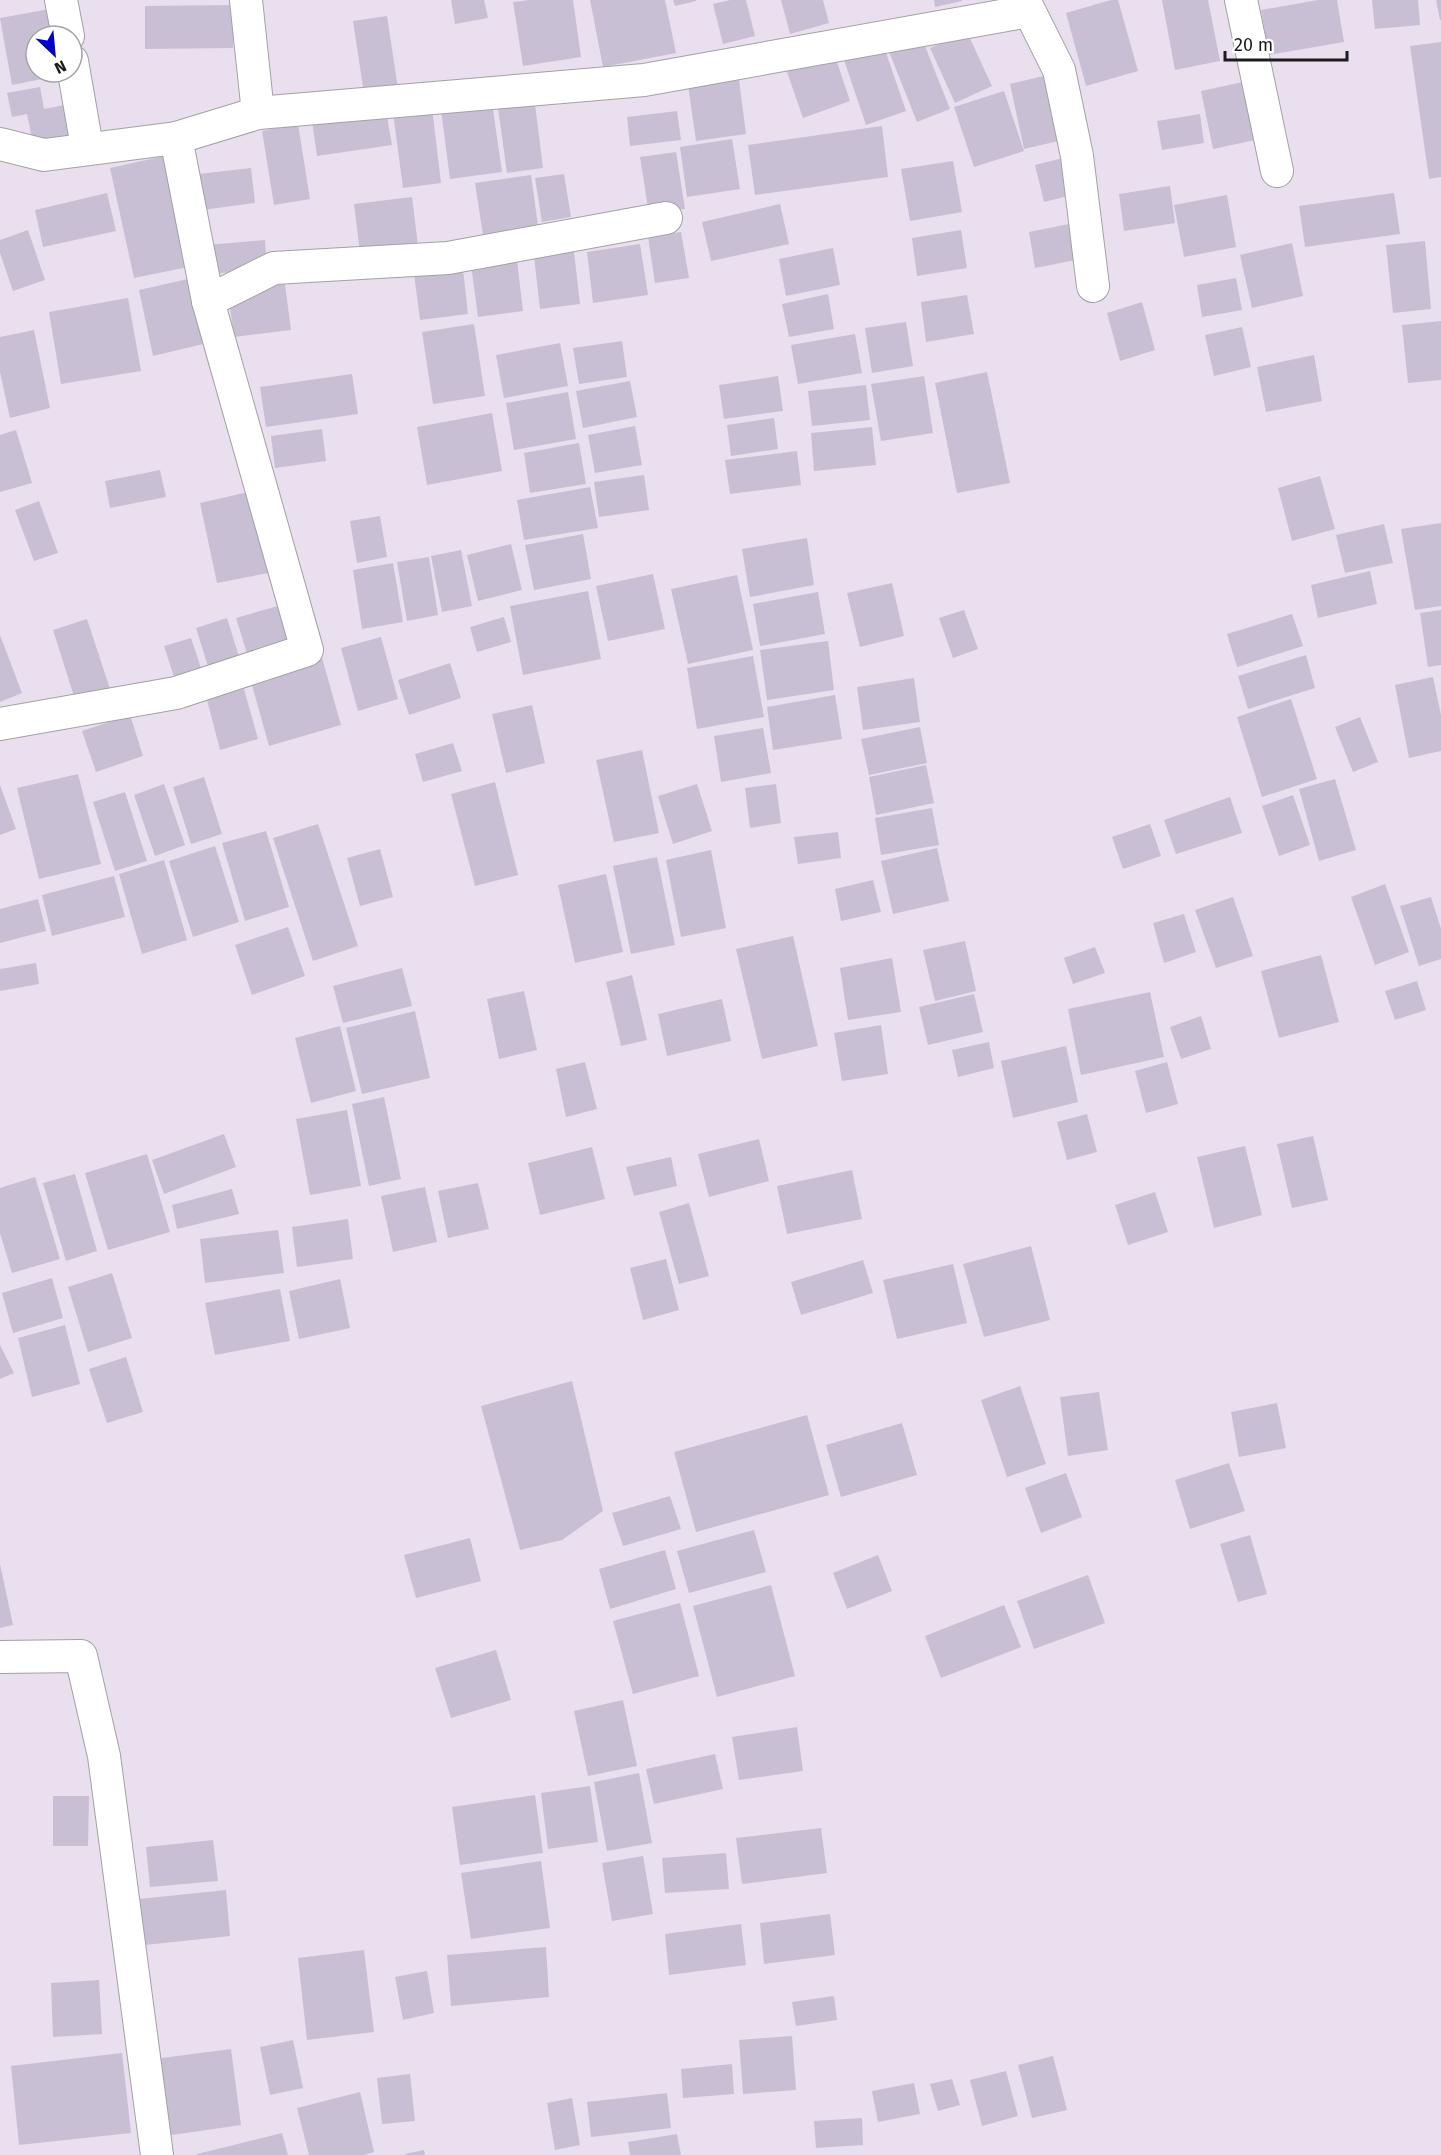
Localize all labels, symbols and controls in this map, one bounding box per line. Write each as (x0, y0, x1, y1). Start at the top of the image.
north arrow (24, 24, 84, 84)
scale bar (1225, 24, 1346, 62)
text: 20 m (1234, 34, 1273, 56)
text: N (51, 56, 69, 78)

